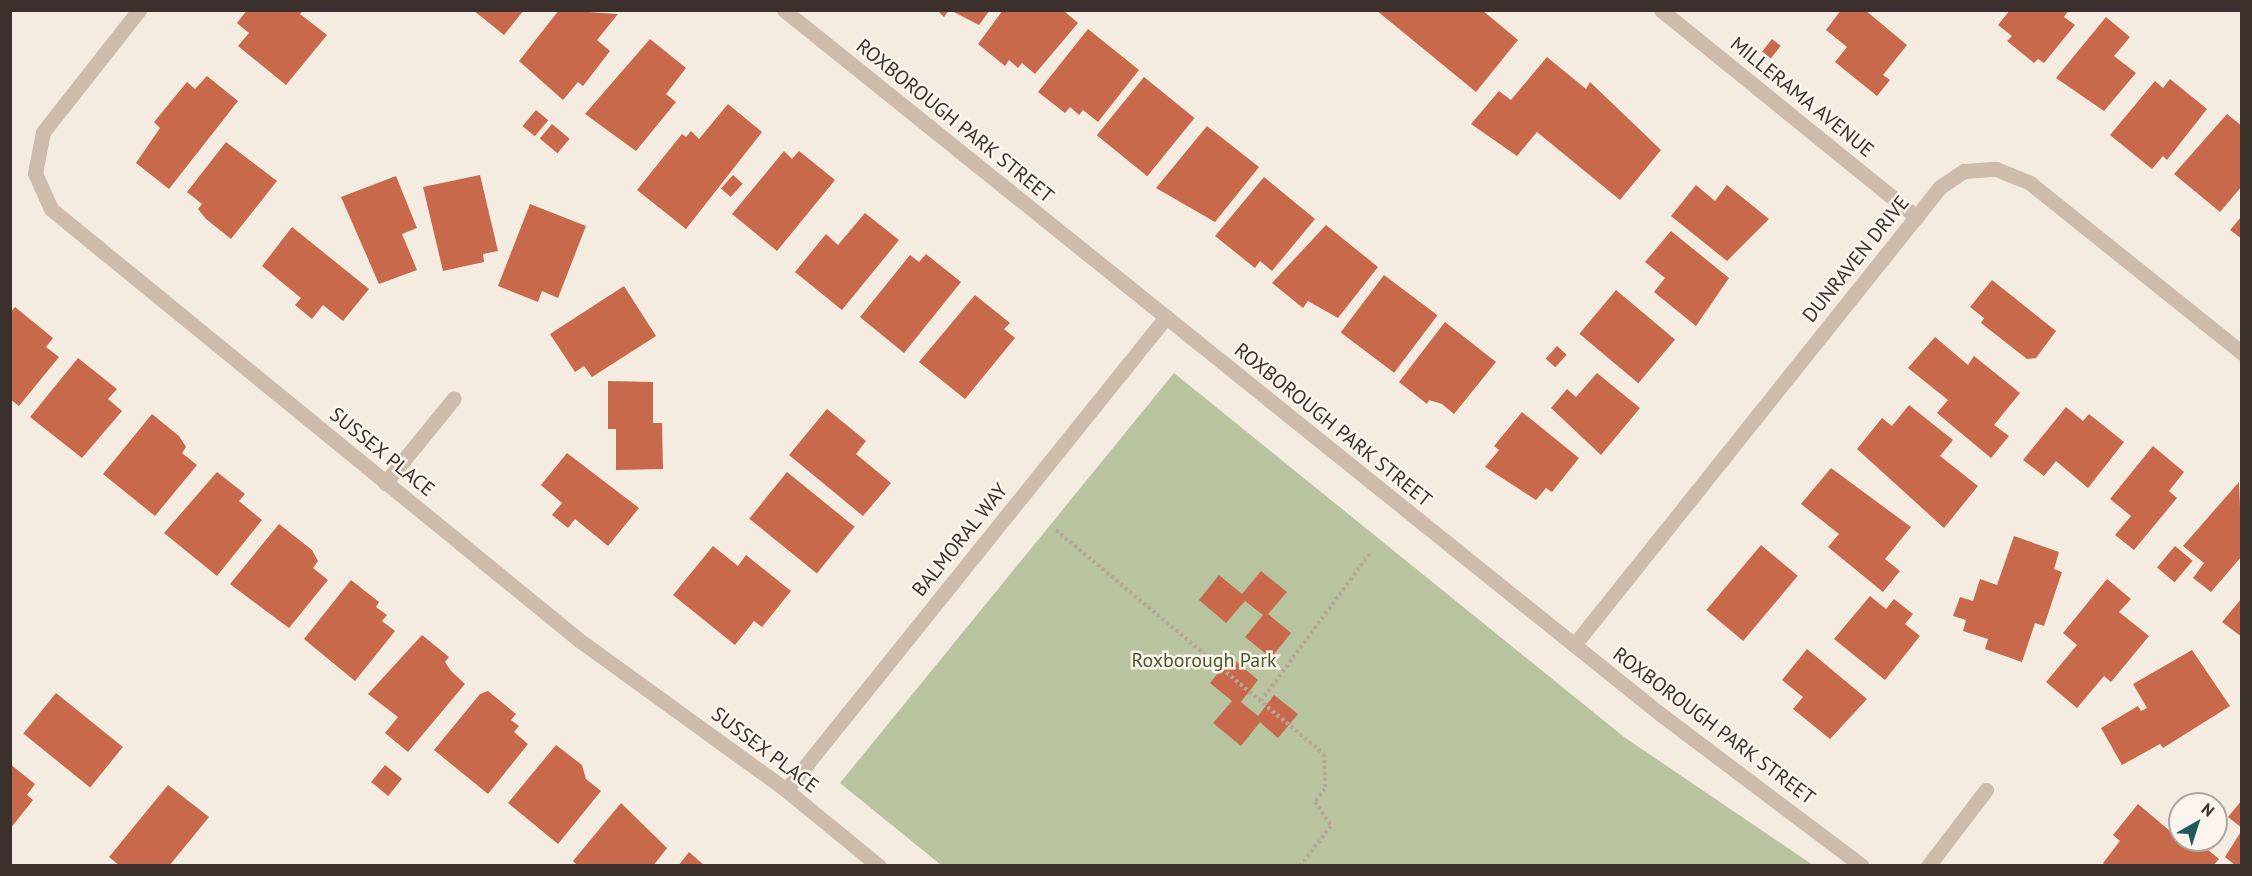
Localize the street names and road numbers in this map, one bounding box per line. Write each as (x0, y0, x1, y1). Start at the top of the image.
street label: MILLERAMA AVENUE (1725, 31, 1879, 163)
street label: ROXBOROUGH PARK STREET (851, 34, 1059, 208)
street label: DUNRAVEN DRIVE (1798, 191, 1914, 327)
street label: ROXBOROUGH PARK STREET (1229, 338, 1437, 512)
street label: SUSSEX PLACE (325, 402, 439, 502)
street label: BALMORAL WAY (907, 478, 1013, 602)
street label: ROXBOROUGH PARK STREET (1608, 642, 1820, 810)
street label: SUSSEX PLACE (707, 702, 823, 798)

